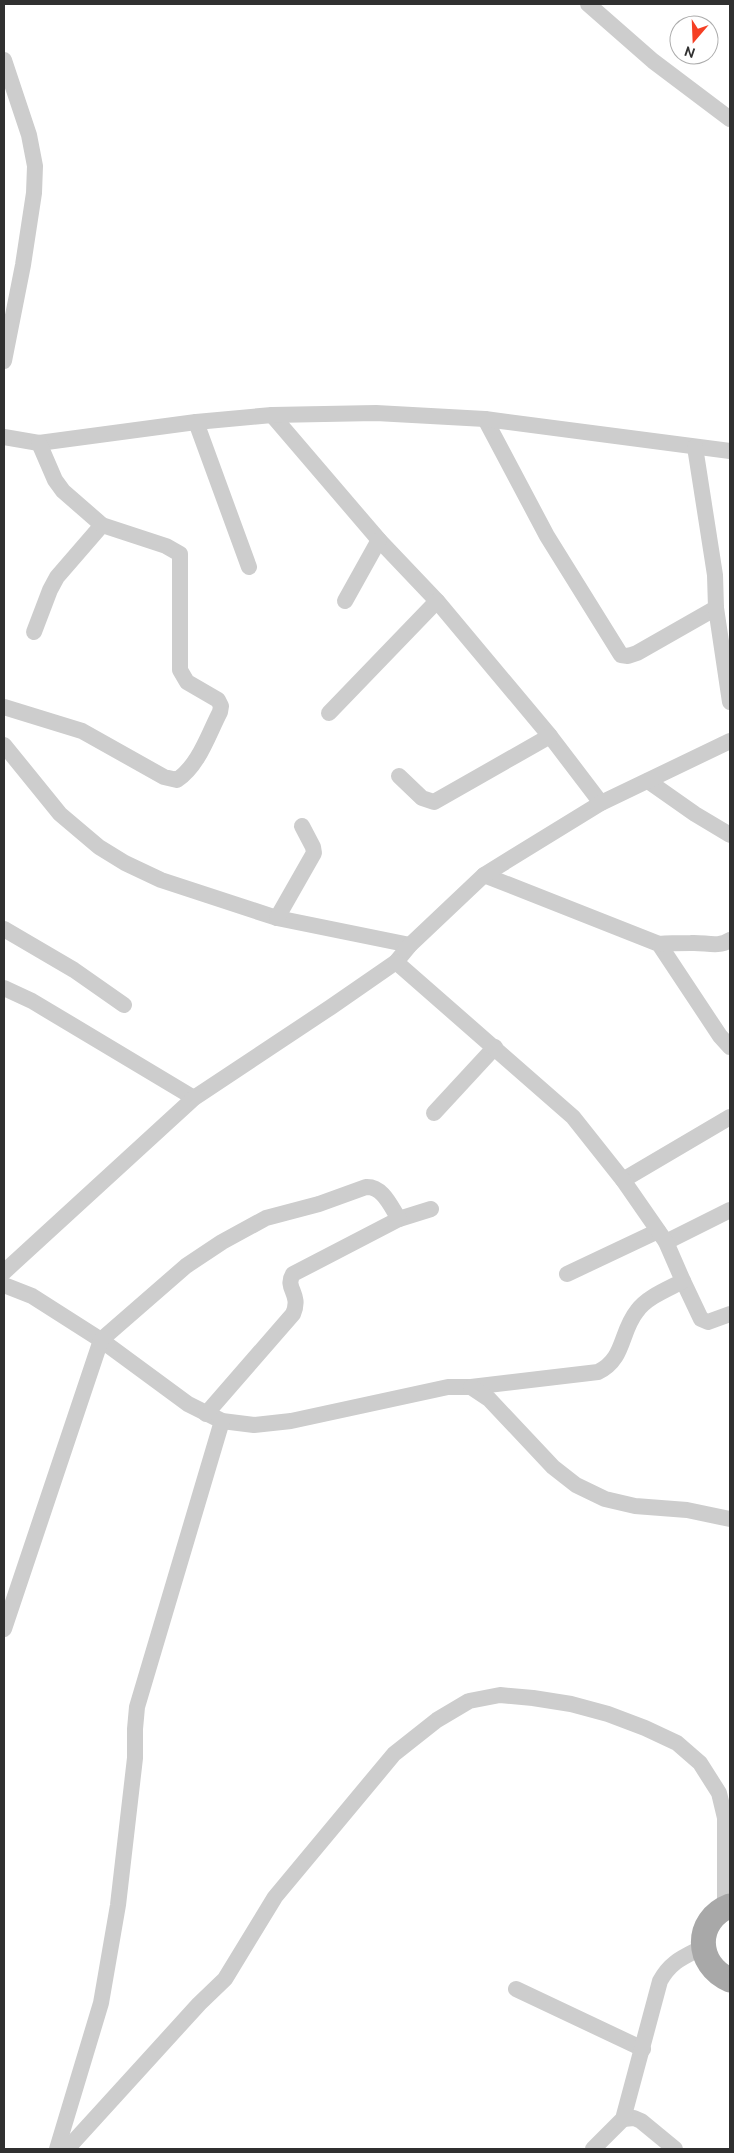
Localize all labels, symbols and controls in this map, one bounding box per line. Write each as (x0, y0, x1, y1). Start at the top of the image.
north arrow (669, 15, 719, 65)
text: N (682, 43, 697, 62)

